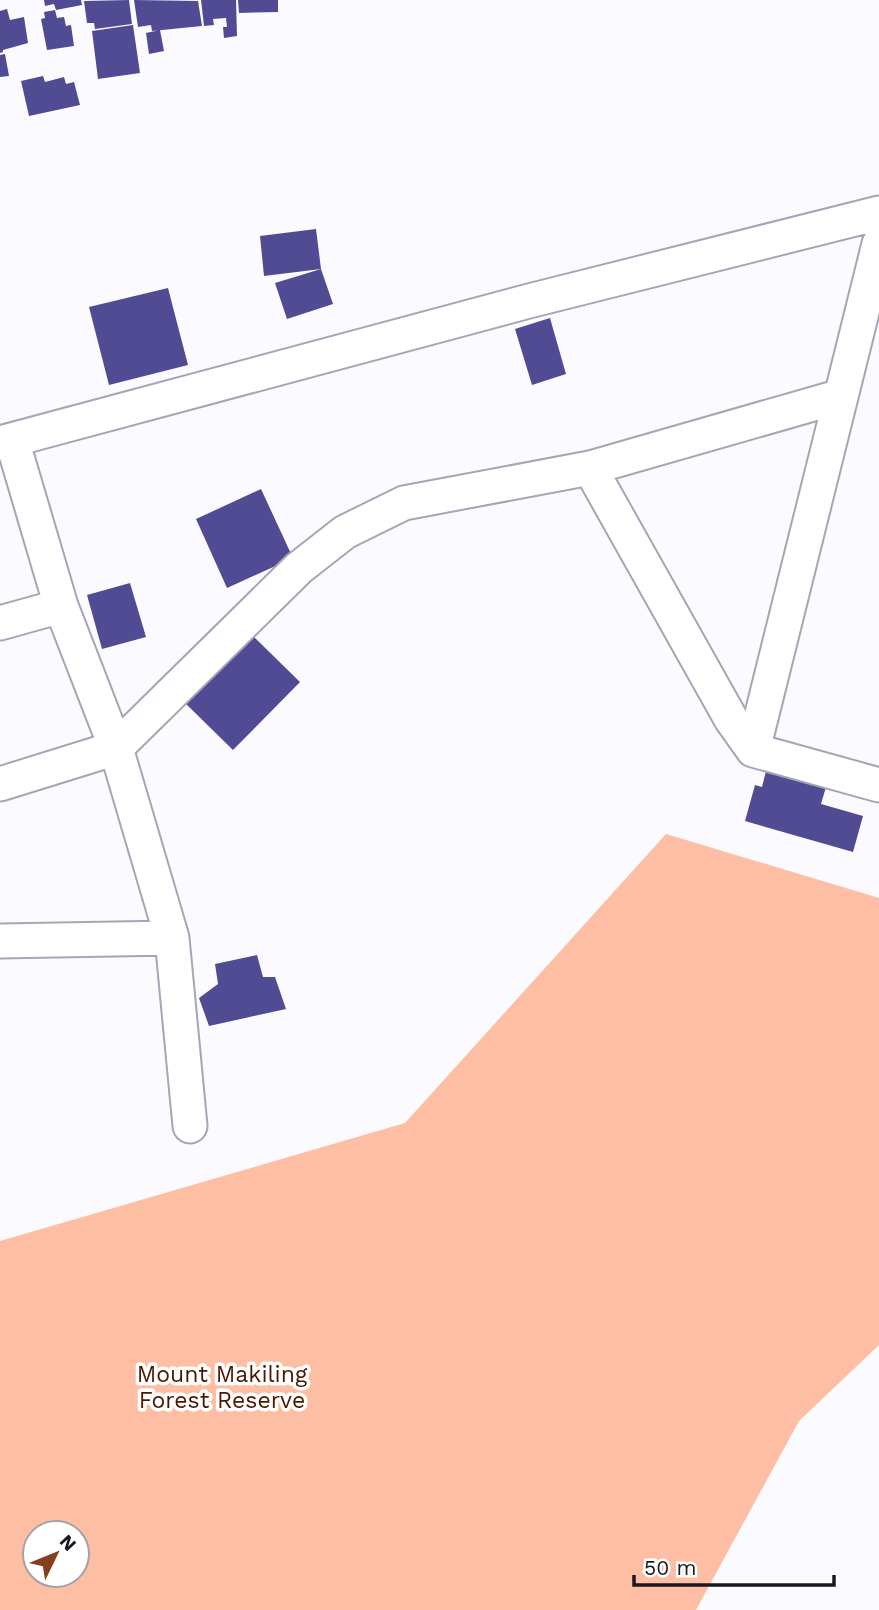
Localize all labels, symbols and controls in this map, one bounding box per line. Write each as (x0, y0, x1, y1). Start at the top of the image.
park label: Mount Makiling Forest Reserve (137, 1361, 308, 1414)
north arrow (21, 1519, 91, 1589)
text: N (55, 1530, 81, 1556)
scale bar (634, 1544, 834, 1588)
text: 50 m (644, 1555, 696, 1580)

